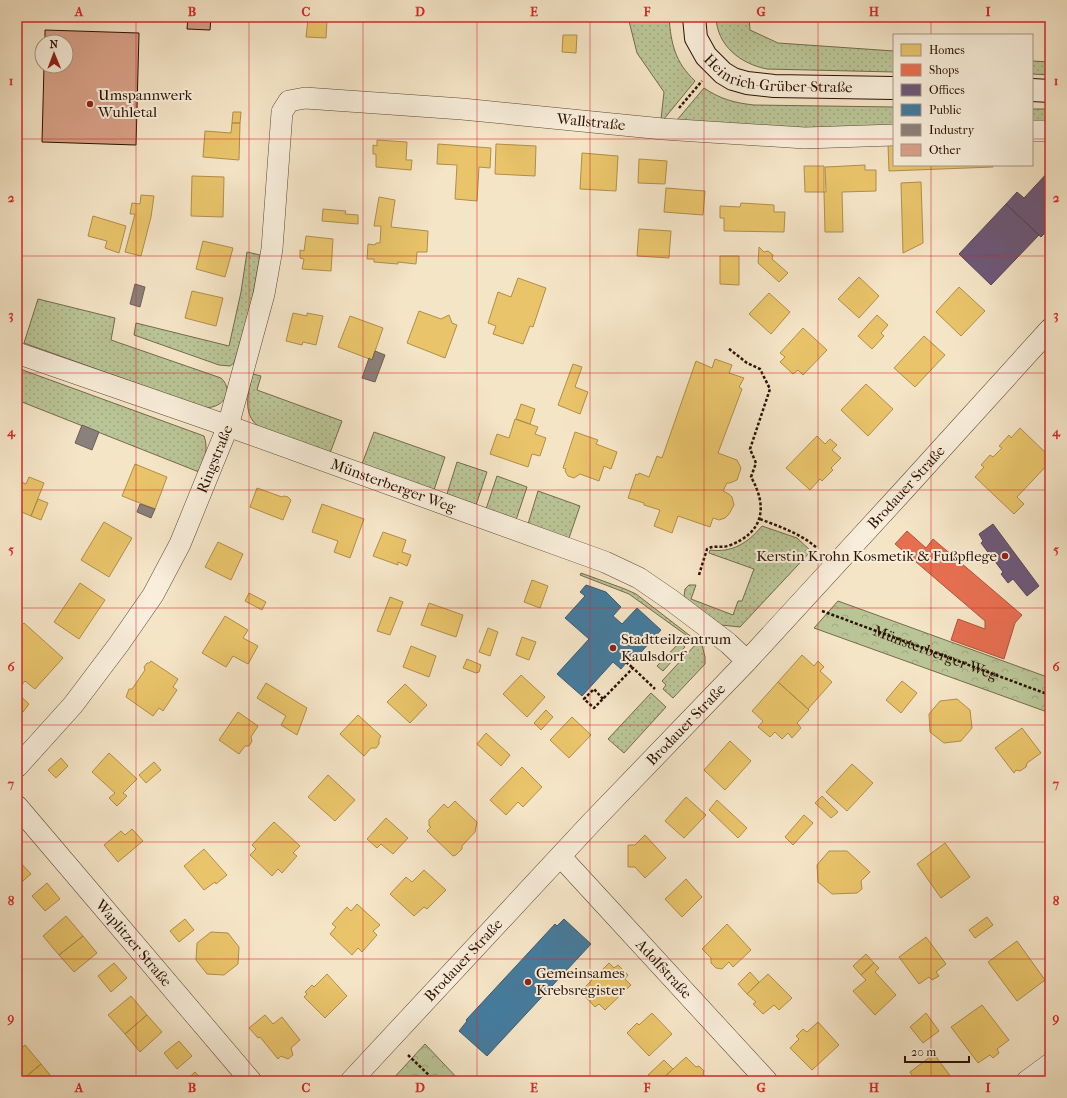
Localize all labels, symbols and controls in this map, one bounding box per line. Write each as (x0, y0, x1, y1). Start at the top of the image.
text: A (74, 4, 84, 19)
text: B (188, 4, 197, 19)
text: C (302, 4, 311, 19)
text: D (415, 4, 425, 19)
text: E (530, 4, 538, 19)
text: F (643, 4, 651, 19)
text: G (756, 4, 766, 19)
text: H (869, 4, 880, 19)
text: I (985, 4, 991, 19)
north arrow (34, 34, 74, 74)
legend (893, 34, 1033, 166)
text: N (50, 38, 59, 51)
text: Homes (929, 43, 965, 57)
street label: Heinrich-Grüber-Straße (700, 50, 853, 96)
text: Shops (929, 63, 959, 77)
text: 1 (9, 73, 14, 88)
text: 1 (1054, 73, 1059, 88)
text: Offices (929, 83, 965, 97)
place label: Umspannwerk Wuhletal (97, 86, 192, 121)
marker: Umspannwerk Wuhletal (85, 99, 95, 109)
text: Public (929, 103, 961, 117)
street label: Wallstraße (555, 109, 627, 134)
text: Industry (929, 123, 975, 137)
text: Other (929, 143, 961, 157)
text: 2 (8, 190, 15, 205)
text: 2 (1053, 190, 1060, 205)
text: 3 (8, 307, 14, 323)
text: 3 (1053, 307, 1059, 323)
street label: Ringstraße (193, 422, 237, 496)
text: 4 (6, 424, 16, 440)
text: 4 (1051, 424, 1061, 440)
street label: Brodauer Straße (864, 441, 949, 533)
street label: Münsterberger Weg (328, 455, 459, 517)
text: 5 (8, 542, 14, 557)
text: 5 (1053, 542, 1059, 557)
place label: Kerstin Krohn Kosmetik & Fußpflege (756, 547, 998, 565)
marker: Kerstin Krohn Kosmetik & Fußpflege (1000, 551, 1010, 561)
street label: Münsterberger Weg (871, 622, 1001, 684)
place label: Stadtteilzentrum Kaulsdorf (621, 630, 732, 665)
marker: Stadtteilzentrum Kaulsdorf (608, 643, 618, 653)
text: 6 (7, 659, 15, 674)
text: 6 (1052, 659, 1060, 674)
street label: Brodauer Straße (642, 680, 730, 769)
text: 7 (7, 776, 15, 791)
text: 7 (1052, 776, 1060, 791)
text: 8 (8, 893, 15, 908)
text: 8 (1053, 893, 1060, 908)
street label: Waplitzer Straße (91, 895, 176, 991)
street label: Brodauer Straße (421, 915, 507, 1005)
street label: Adolfstraße (631, 935, 696, 1003)
place label: Gemeinsames Krebsregister (536, 964, 626, 999)
marker: Gemeinsames Krebsregister (523, 977, 533, 987)
text: 9 (7, 1010, 15, 1026)
text: 9 (1052, 1010, 1060, 1026)
scale bar (905, 1038, 969, 1064)
text: 20 m (911, 1045, 936, 1059)
text: A (74, 1080, 84, 1095)
text: B (188, 1080, 197, 1095)
text: C (302, 1080, 311, 1095)
text: D (415, 1080, 425, 1095)
text: E (530, 1080, 538, 1095)
text: F (643, 1080, 651, 1095)
text: G (756, 1080, 766, 1095)
text: H (869, 1080, 880, 1095)
text: I (985, 1080, 991, 1095)

